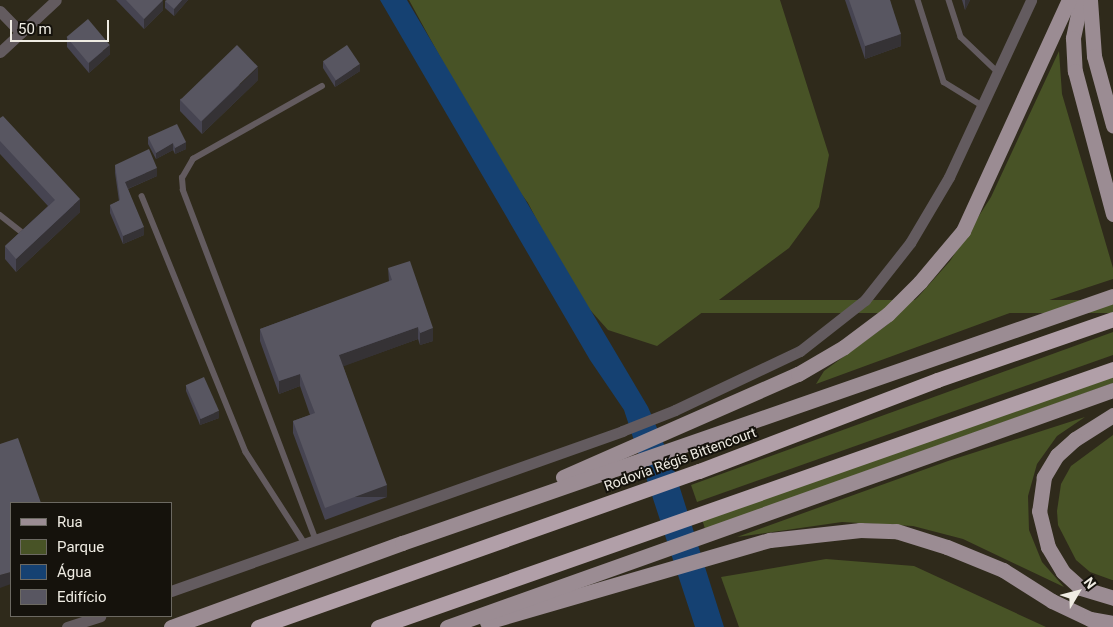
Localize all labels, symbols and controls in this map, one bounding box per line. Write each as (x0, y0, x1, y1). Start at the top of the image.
scale bar (12, 10, 111, 42)
text: 50 m (18, 20, 52, 38)
street label: Rodovia Régis Bittencourt (602, 424, 758, 494)
legend (10, 502, 172, 617)
text: Rua (57, 513, 83, 531)
text: Parque (57, 538, 104, 556)
text: Água (57, 563, 92, 581)
north arrow (1053, 567, 1103, 617)
text: N (1081, 574, 1099, 592)
text: Edifício (57, 588, 106, 606)

